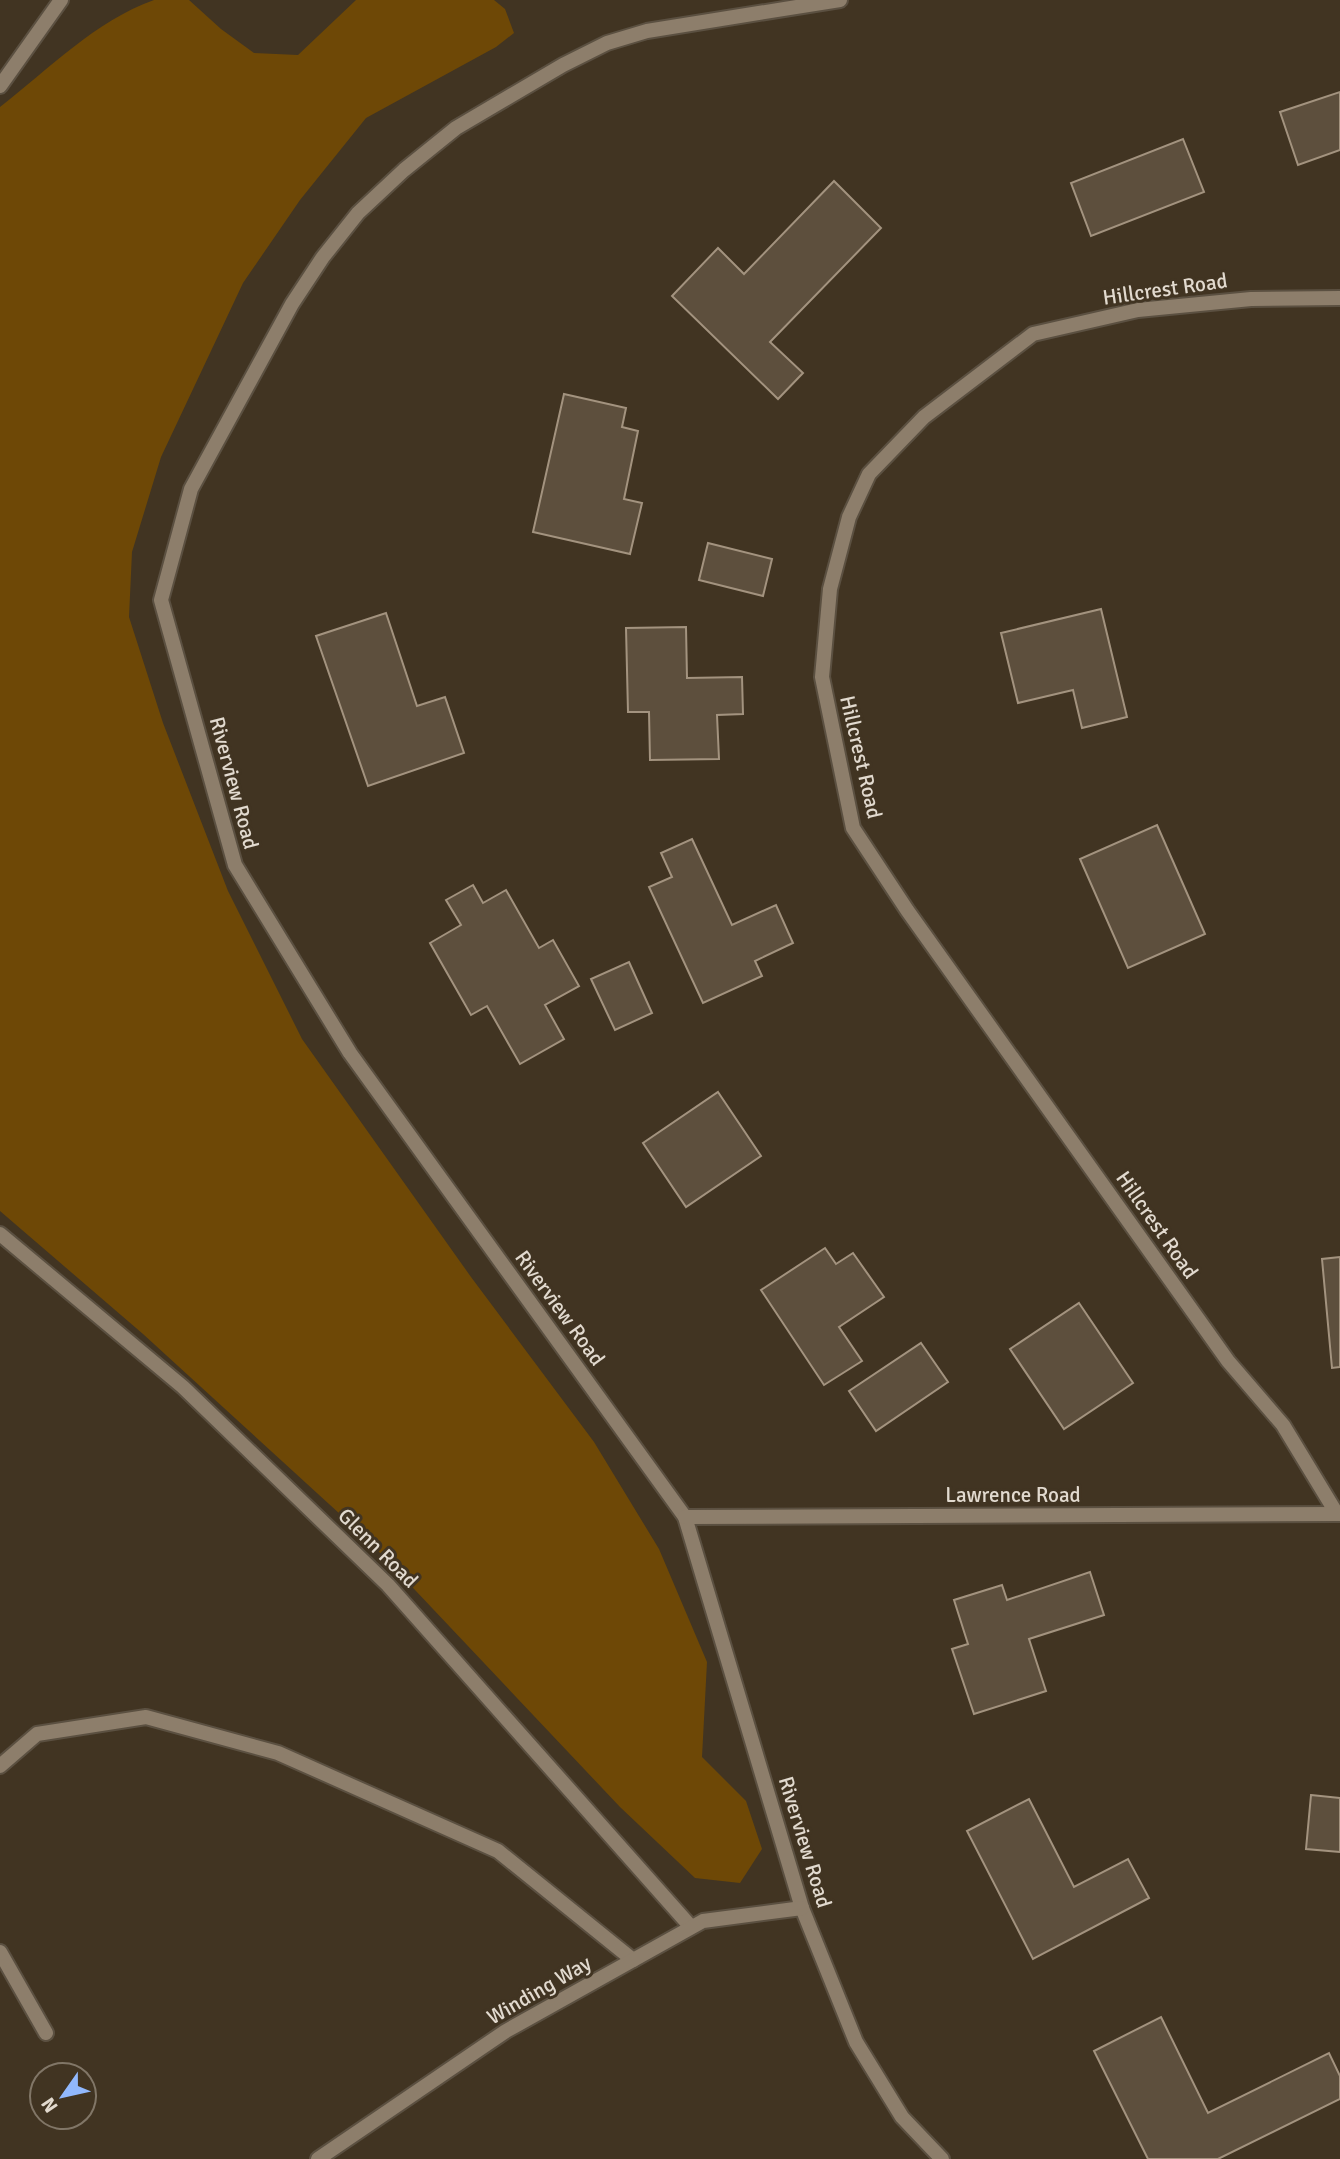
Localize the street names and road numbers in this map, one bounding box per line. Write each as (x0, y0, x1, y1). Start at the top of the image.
street label: Hillcrest Road (1101, 267, 1229, 311)
street label: Hillcrest Road (834, 693, 888, 821)
street label: Riverview Road (204, 714, 264, 852)
street label: Hillcrest Road (1110, 1166, 1204, 1284)
street label: Riverview Road (509, 1245, 611, 1371)
street label: Lawrence Road (945, 1482, 1081, 1508)
street label: Glenn Road (333, 1503, 423, 1593)
street label: Riverview Road (773, 1773, 837, 1911)
street label: Winding Way (482, 1950, 596, 2030)

